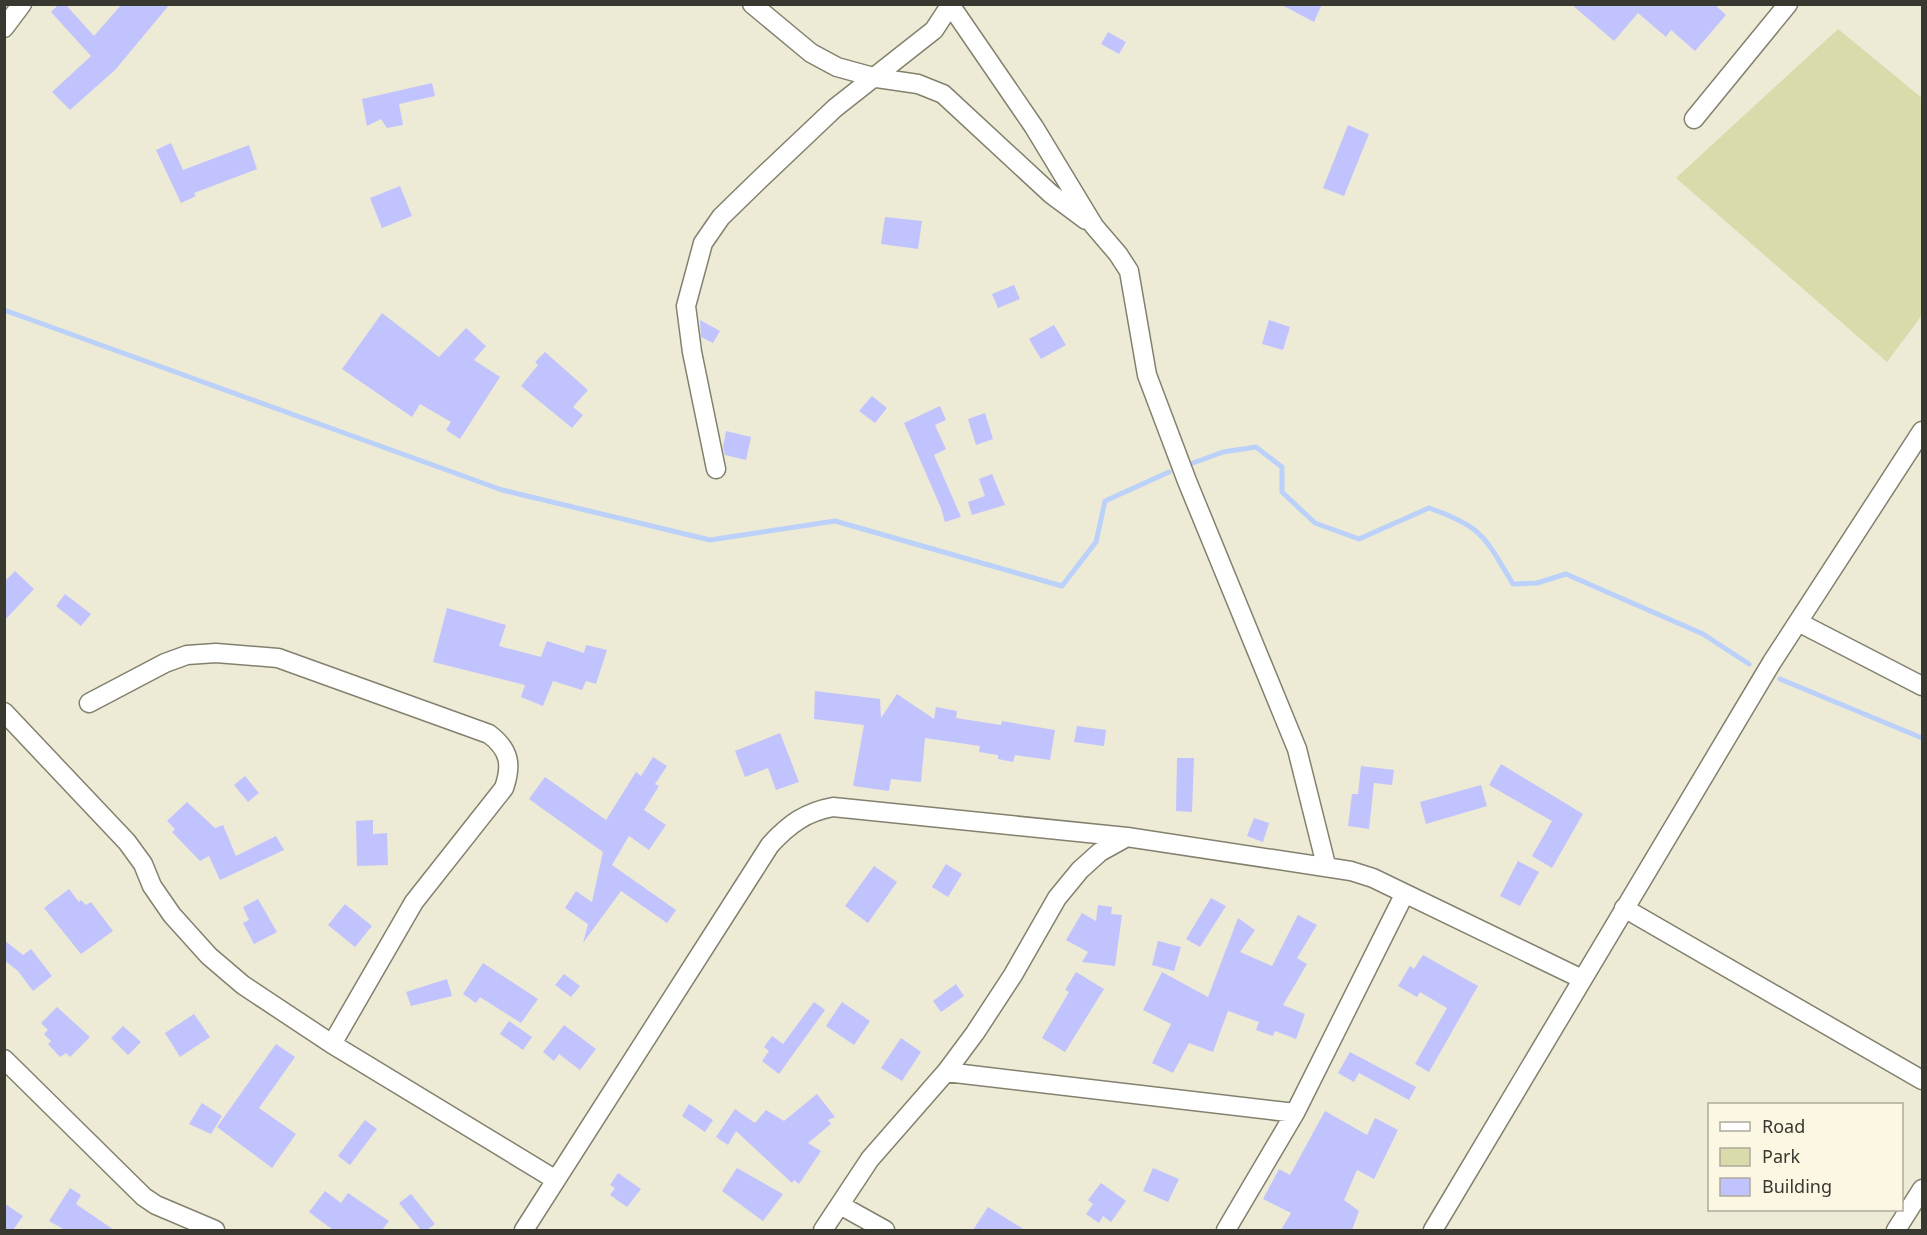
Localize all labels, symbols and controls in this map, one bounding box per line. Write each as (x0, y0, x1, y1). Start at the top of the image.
legend (1708, 1103, 1903, 1211)
text: Road (1762, 1114, 1805, 1138)
text: Park (1762, 1144, 1800, 1168)
text: Building (1762, 1174, 1832, 1198)

